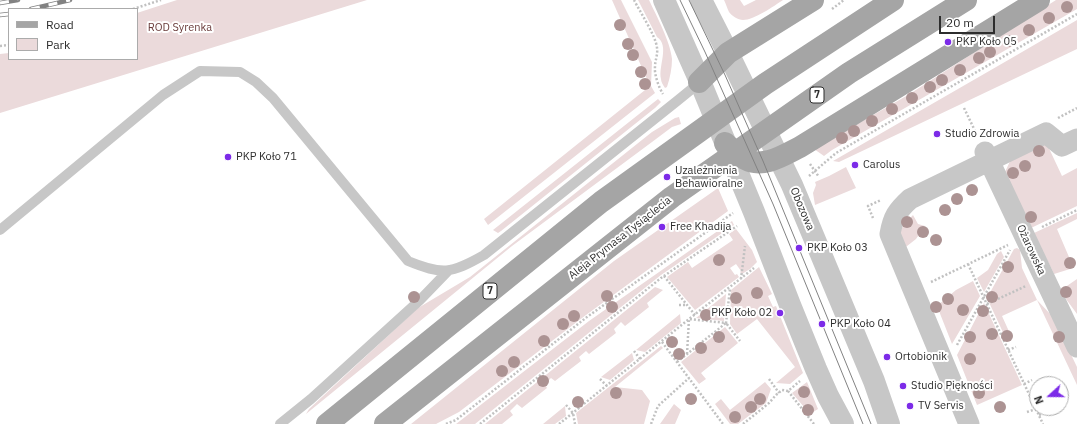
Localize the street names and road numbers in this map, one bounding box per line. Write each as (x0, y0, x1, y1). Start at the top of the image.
road number: 7 (810, 87, 824, 103)
street label: Obozowa (787, 185, 817, 233)
street label: Aleja Prymasa Tysiąclecia (566, 194, 674, 282)
street label: Ożarowska (1014, 223, 1048, 277)
road number: 7 (483, 283, 497, 299)

